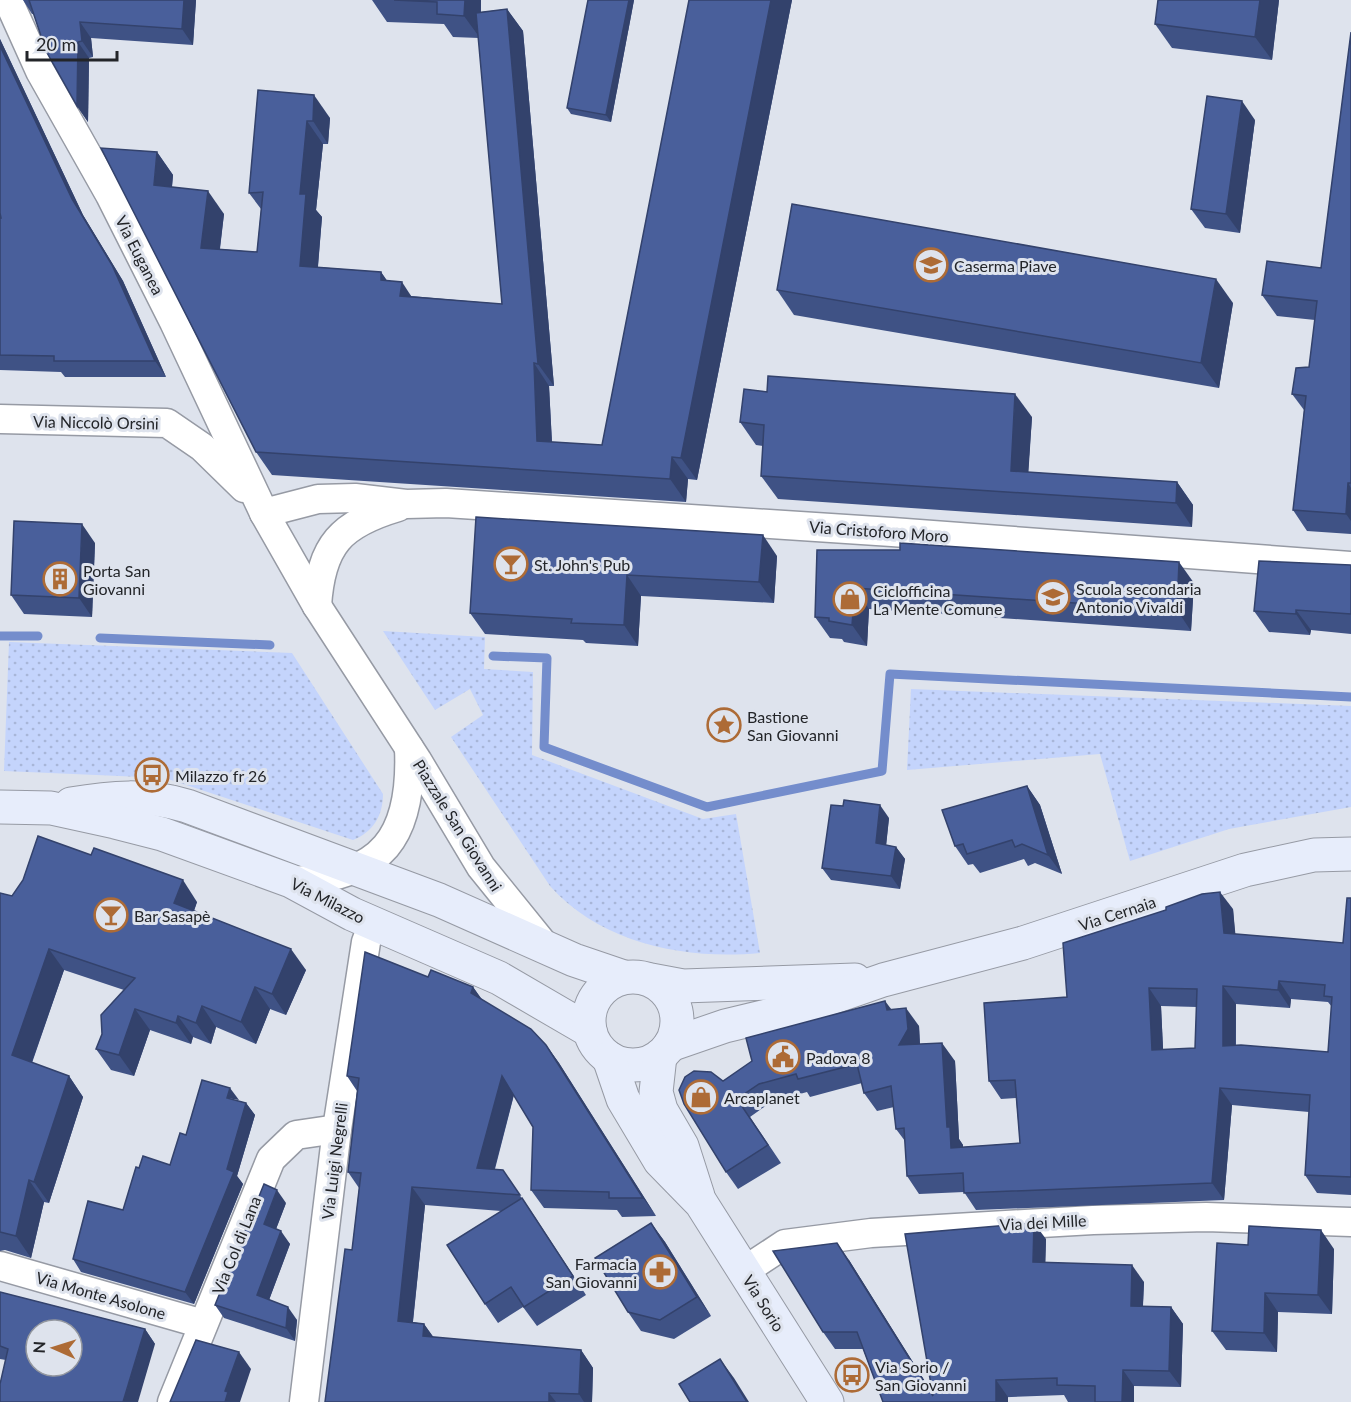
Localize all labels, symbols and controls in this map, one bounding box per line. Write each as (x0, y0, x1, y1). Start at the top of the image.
scale bar (27, 24, 117, 62)
text: 20 m (36, 33, 76, 55)
street label: Via Euganea (112, 212, 168, 298)
school or university icon: Caserma Piave (913, 247, 949, 283)
place label: Caserma Piave (954, 256, 1057, 275)
street label: Via Niccolò Orsini (33, 411, 159, 433)
street label: Via Cristoforo Moro (809, 517, 949, 545)
bar icon: St. John's Pub (493, 546, 529, 582)
place label: St. John's Pub (534, 555, 630, 574)
building icon: Porta San Giovanni (42, 561, 78, 597)
place label: Porta San Giovanni (83, 561, 150, 598)
school or university icon: Scuola secondaria Antonio Vivaldi (1035, 579, 1071, 615)
place label: Scuola secondaria Antonio Vivaldi (1076, 579, 1202, 616)
shop icon: Ciclofficina La Mente Comune (832, 581, 868, 617)
place label: Ciclofficina La Mente Comune (873, 581, 1002, 618)
place icon: Bastione San Giovanni (706, 707, 742, 743)
place label: Bastione San Giovanni (747, 707, 839, 744)
street label: Piazzale San Giovanni (410, 756, 506, 894)
bus stop icon: Milazzo fr 26 (134, 757, 170, 793)
place label: Milazzo fr 26 (175, 766, 267, 785)
street label: Via Milazzo (288, 873, 368, 927)
street label: Via Cernaia (1076, 892, 1158, 934)
bar icon: Bar Sasapè (93, 897, 129, 933)
place label: Bar Sasapè (134, 906, 211, 925)
public building icon: Padova 8 (765, 1039, 801, 1075)
place label: Padova 8 (806, 1048, 871, 1067)
shop icon: Arcaplanet (683, 1079, 719, 1115)
place label: Arcaplanet (724, 1088, 800, 1107)
street label: Via Luigi Negrelli (317, 1101, 351, 1221)
street label: Via Col di Lana (208, 1193, 264, 1297)
street label: Via dei Mille (999, 1210, 1087, 1234)
place label: Farmacia San Giovanni (545, 1254, 637, 1291)
pharmacy icon: Farmacia San Giovanni (642, 1254, 678, 1290)
street label: Via Monte Asolone (34, 1267, 168, 1323)
street label: Via Sorio (739, 1271, 789, 1335)
north arrow (24, 1318, 84, 1378)
text: N (29, 1341, 48, 1354)
bus stop icon: Via Sorio / San Giovanni (834, 1357, 870, 1393)
place label: Via Sorio / San Giovanni (875, 1357, 967, 1394)

